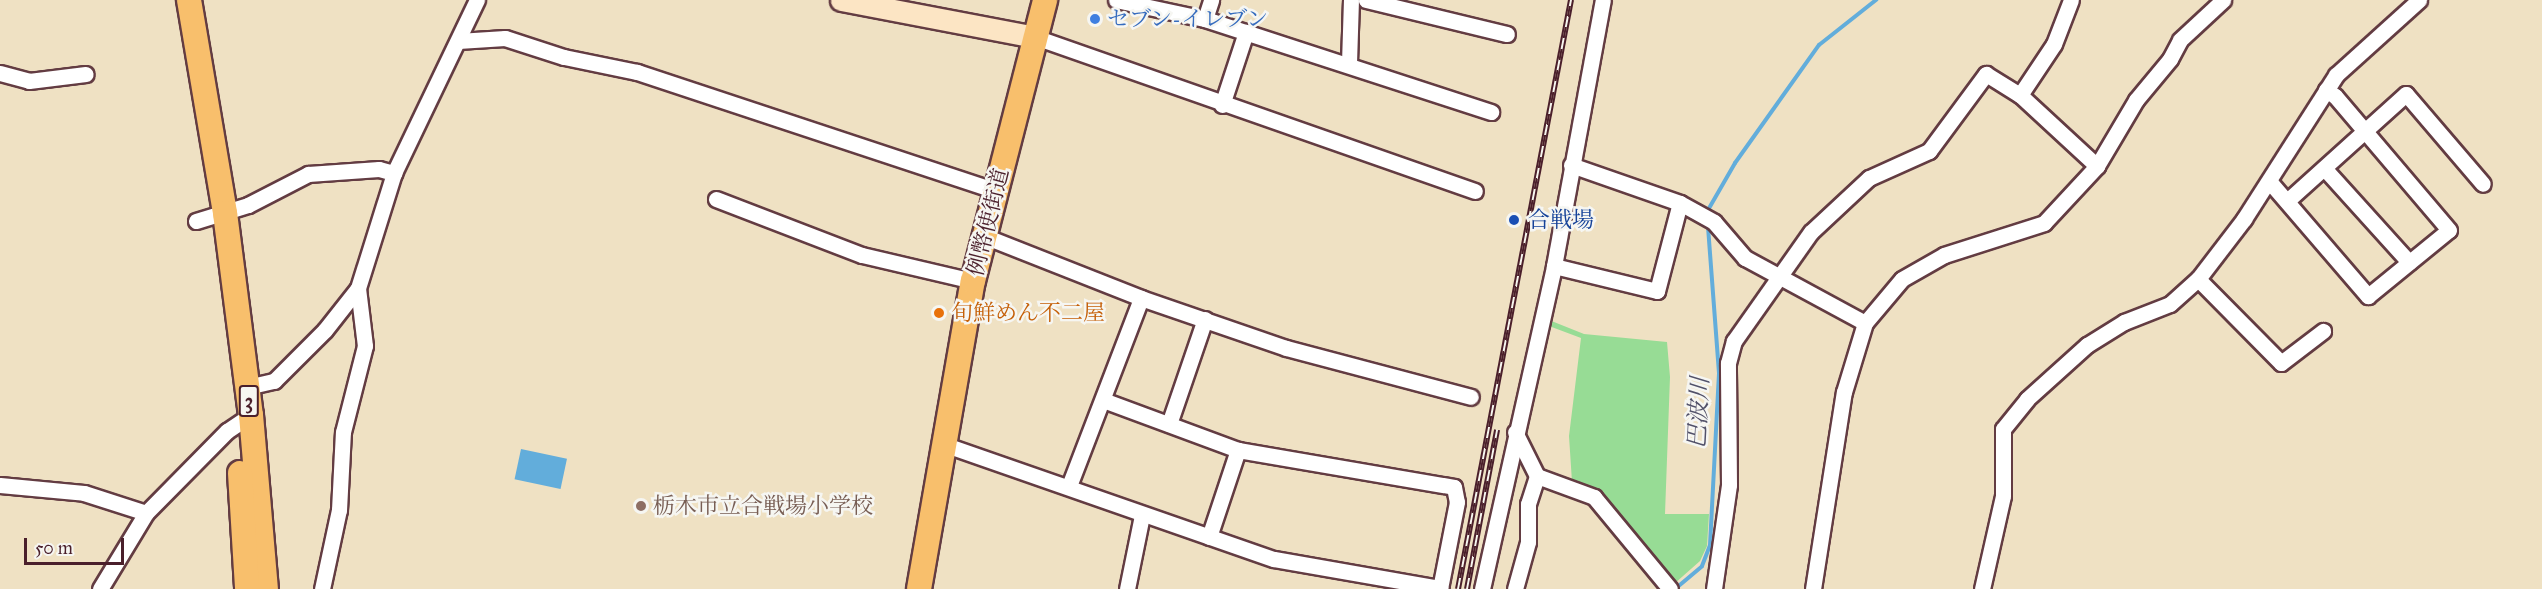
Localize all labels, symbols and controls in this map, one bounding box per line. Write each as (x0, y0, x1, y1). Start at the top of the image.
place label: セブン-イレブン (1107, 6, 1270, 32)
marker: セブン-イレブン (1088, 12, 1102, 26)
street label: 例幣使街道 (962, 165, 1014, 279)
place label: 合戦場 (1528, 207, 1594, 233)
marker: 合戦場 (1505, 211, 1523, 229)
place label: 旬鮮めん不二屋 (951, 300, 1105, 326)
marker: 旬鮮めん不二屋 (932, 306, 946, 320)
water label: 巴波川 (1683, 376, 1715, 450)
road number: 3 (238, 383, 260, 419)
place label: 栃木市立合戦場小学校 (653, 493, 873, 519)
marker: 栃木市立合戦場小学校 (634, 499, 648, 513)
scale bar (27, 526, 128, 564)
text: 50 m (35, 537, 73, 559)

